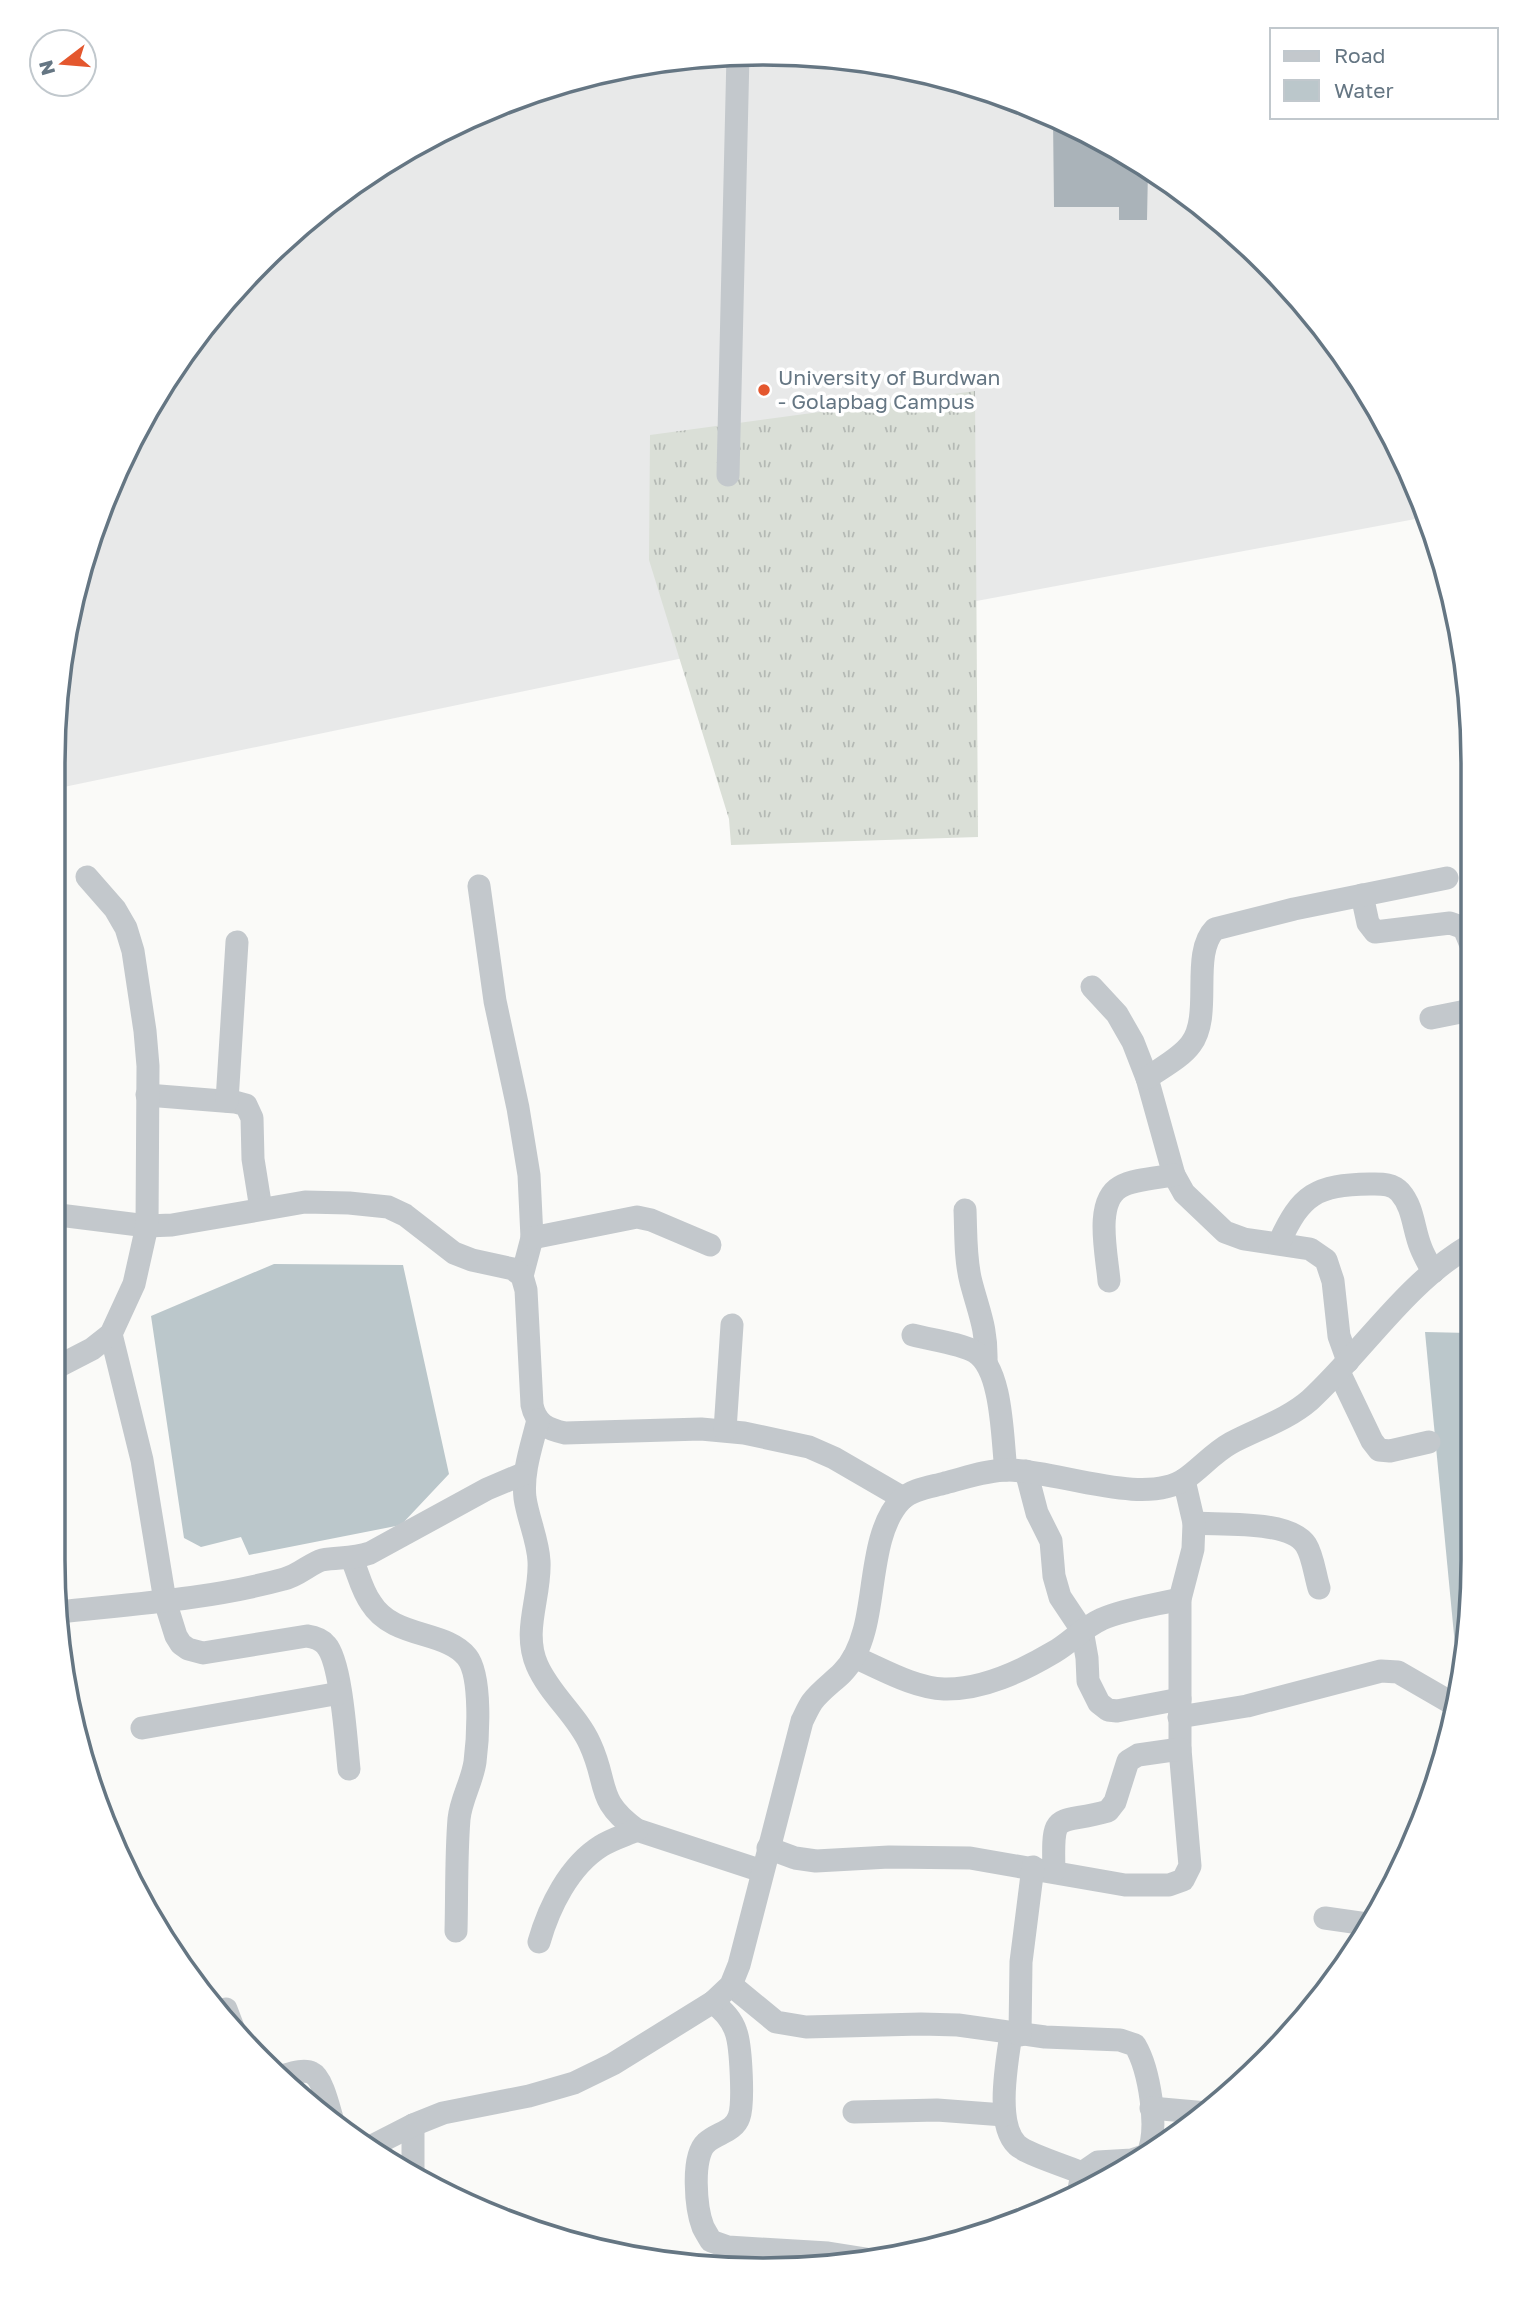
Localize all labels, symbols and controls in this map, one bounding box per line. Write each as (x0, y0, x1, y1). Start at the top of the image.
north arrow (28, 28, 98, 98)
legend (1270, 28, 1498, 119)
text: Road (1334, 42, 1385, 68)
text: N (33, 58, 59, 78)
text: Water (1334, 77, 1394, 103)
place label: University of Burdwan - Golapbag Campus (778, 364, 1001, 414)
marker: University of Burdwan - Golapbag Campus (756, 382, 772, 398)

